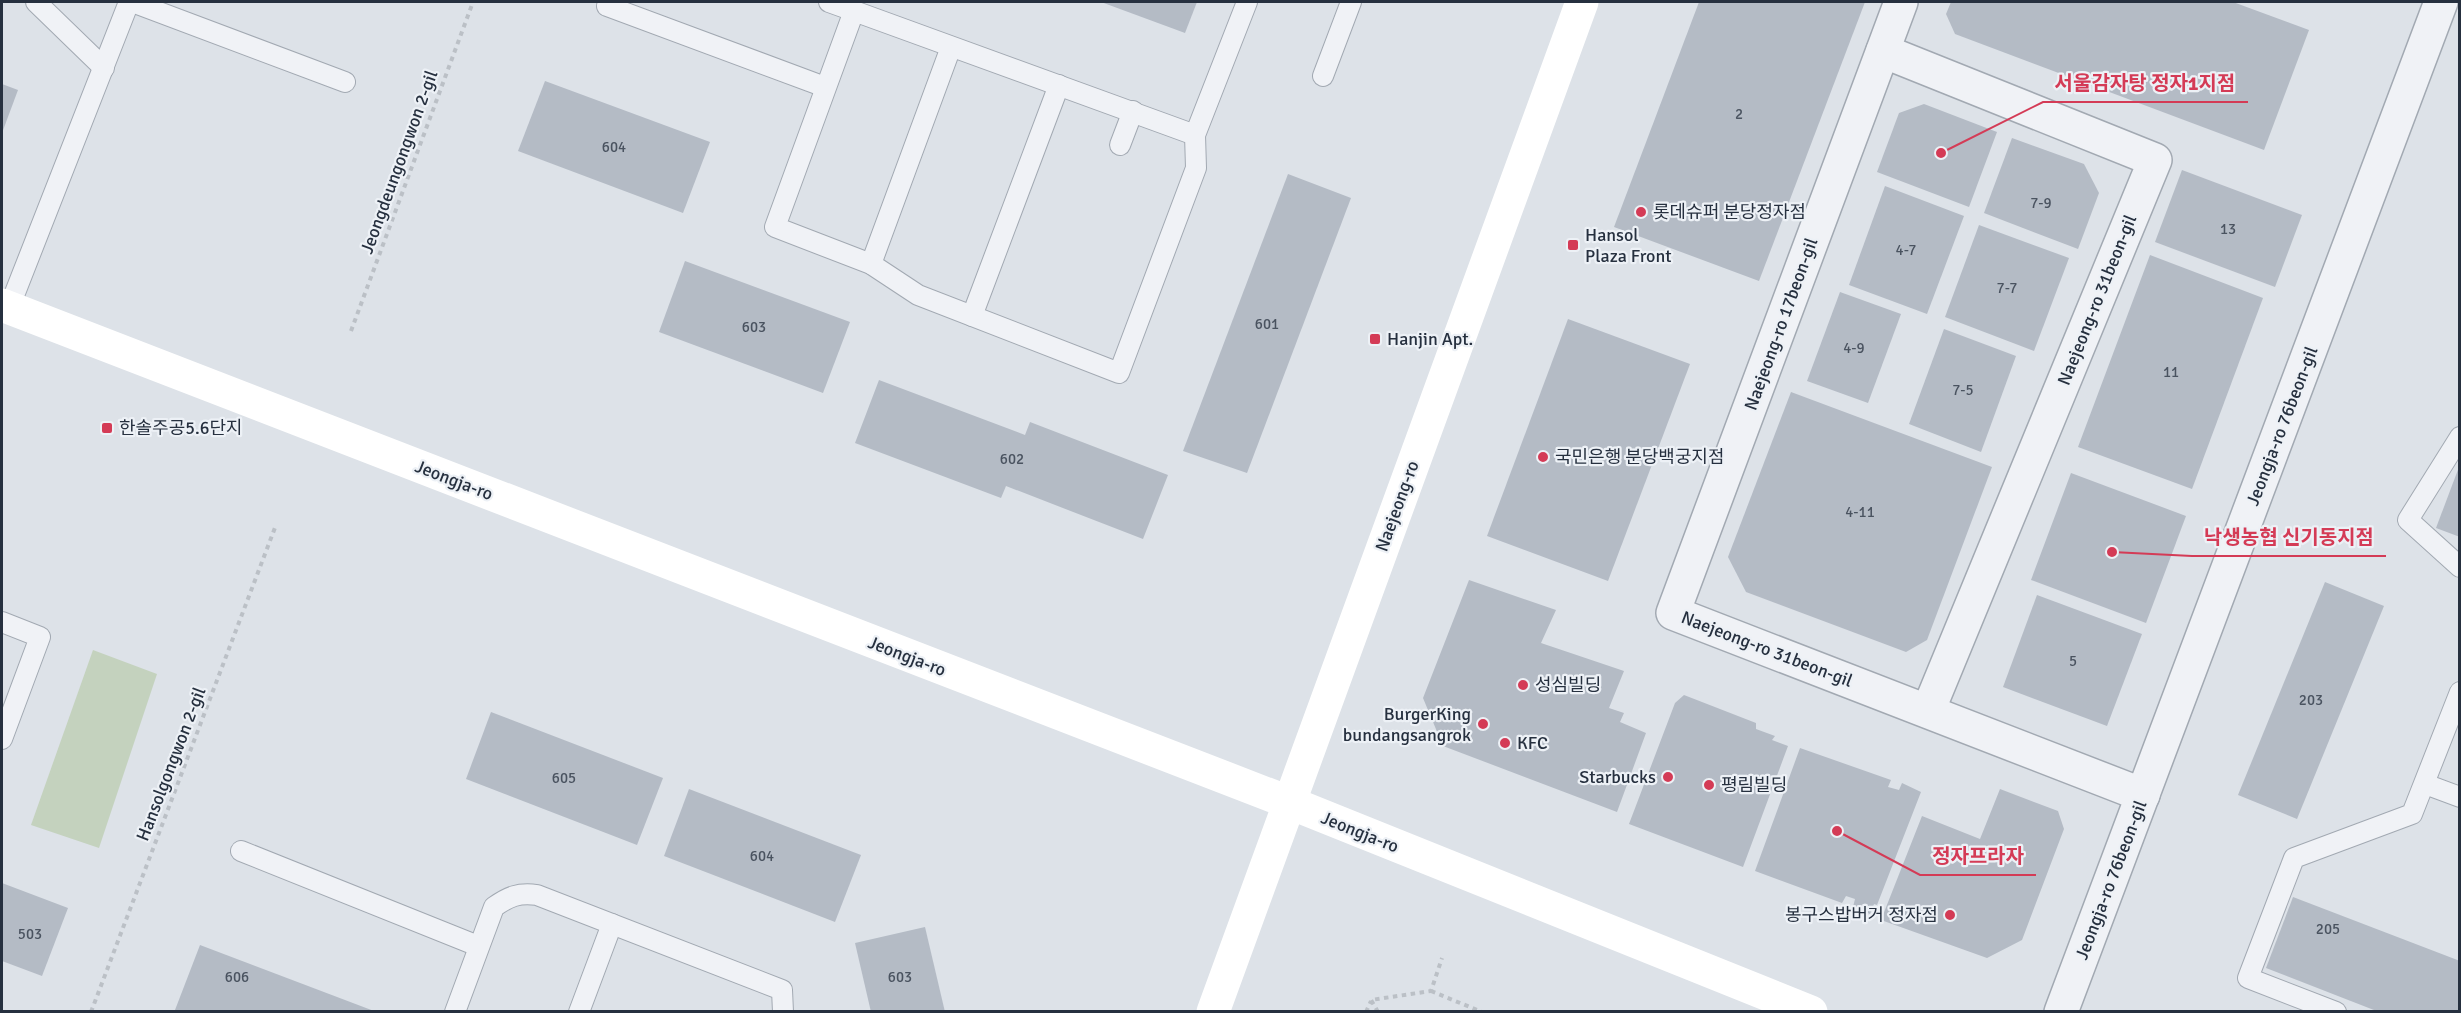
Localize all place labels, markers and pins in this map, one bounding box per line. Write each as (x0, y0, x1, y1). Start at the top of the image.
callout: 서울감자탕 정자1지점 (2043, 64, 2248, 102)
place label: 롯데슈퍼 분당정자점 (1653, 201, 1806, 223)
marker: 롯데슈퍼 분당정자점 (1634, 205, 1648, 219)
place label: Hansol Plaza Front (1585, 224, 1672, 267)
marker: Hansol Plaza Front (1566, 238, 1580, 252)
place label: Hanjin Apt. (1387, 328, 1473, 350)
marker: Hanjin Apt. (1368, 332, 1382, 346)
place label: 한솔주공5.6단지 (119, 417, 243, 439)
marker: 한솔주공5.6단지 (100, 421, 114, 435)
place label: 국민은행 분당백궁지점 (1555, 446, 1725, 468)
marker: 국민은행 분당백궁지점 (1536, 450, 1550, 464)
callout: 낙생농협 신기동지점 (2192, 518, 2386, 556)
place label: 성심빌딩 (1535, 674, 1601, 696)
marker: 성심빌딩 (1516, 678, 1530, 692)
place label: BurgerKing bundangsangrok (1343, 703, 1471, 746)
marker: BurgerKing bundangsangrok (1476, 717, 1490, 731)
place label: KFC (1517, 732, 1548, 754)
marker: KFC (1498, 736, 1512, 750)
place label: Starbucks (1579, 766, 1656, 788)
marker: Starbucks (1661, 770, 1675, 784)
place label: 평림빌딩 (1721, 774, 1787, 796)
marker: 평림빌딩 (1702, 778, 1716, 792)
callout: 정자프라자 (1920, 837, 2036, 875)
place label: 봉구스밥버거 정자점 (1785, 904, 1938, 926)
marker: 봉구스밥버거 정자점 (1943, 908, 1957, 922)

